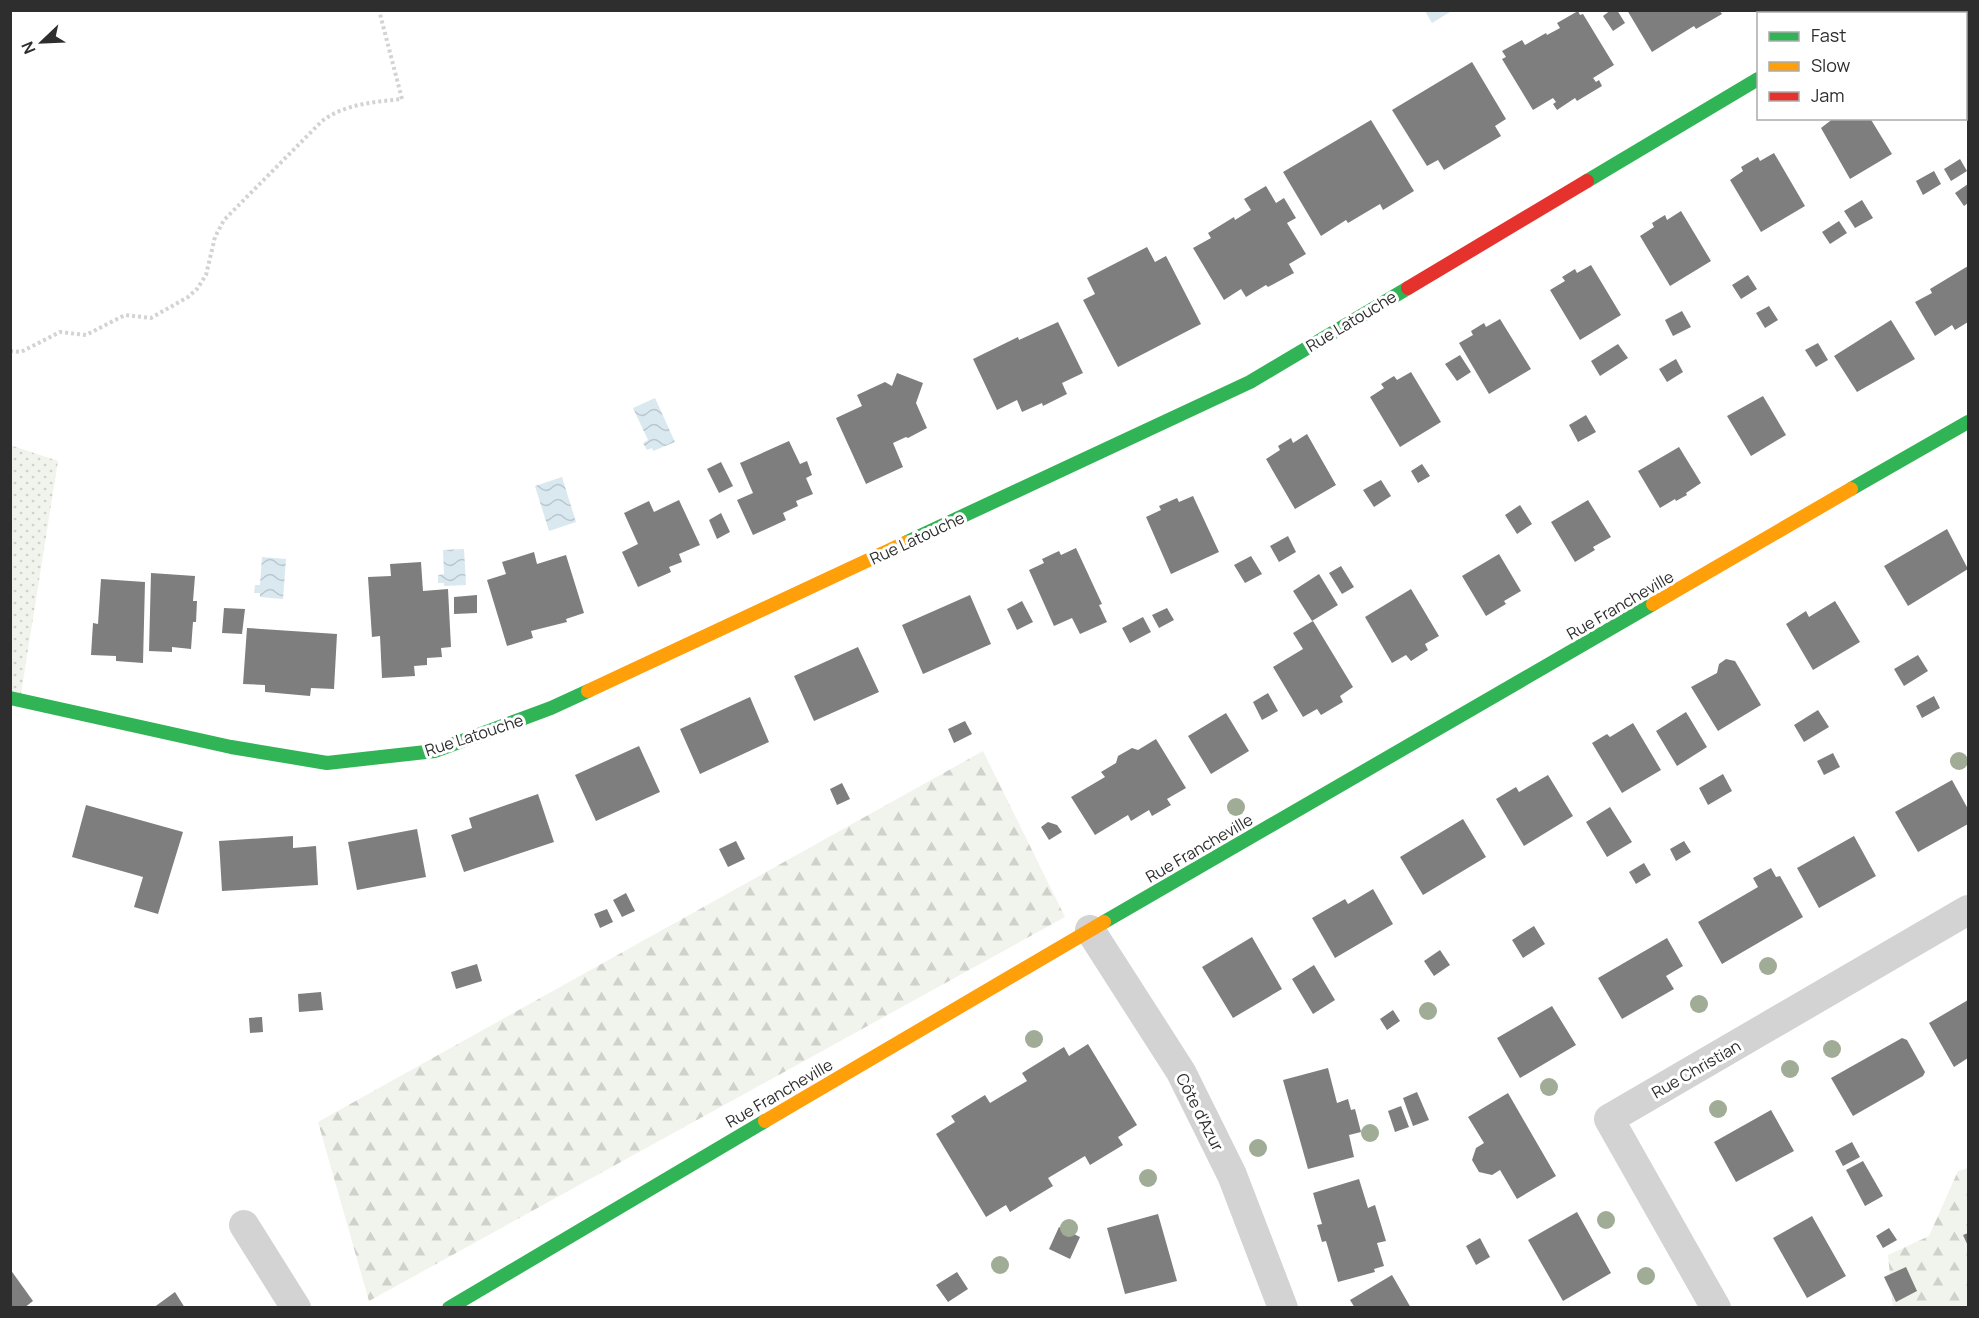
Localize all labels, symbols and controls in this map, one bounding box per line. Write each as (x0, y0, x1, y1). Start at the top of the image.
north arrow (12, 12, 72, 72)
legend (1757, 12, 1967, 120)
text: Fast (1811, 23, 1846, 47)
text: N (16, 38, 41, 57)
text: Slow (1811, 53, 1851, 77)
text: Jam (1811, 83, 1845, 107)
street label: Rue Latouche (1302, 285, 1400, 357)
street label: Rue Latouche (866, 506, 968, 570)
street label: Rue Francheville (1563, 565, 1677, 645)
street label: Rue Latouche (422, 709, 526, 761)
street label: Rue Francheville (1142, 808, 1256, 888)
street label: Rue Christian (1647, 1035, 1745, 1103)
street label: Rue Francheville (722, 1053, 836, 1133)
street label: Côte d'Azur (1171, 1069, 1229, 1155)

